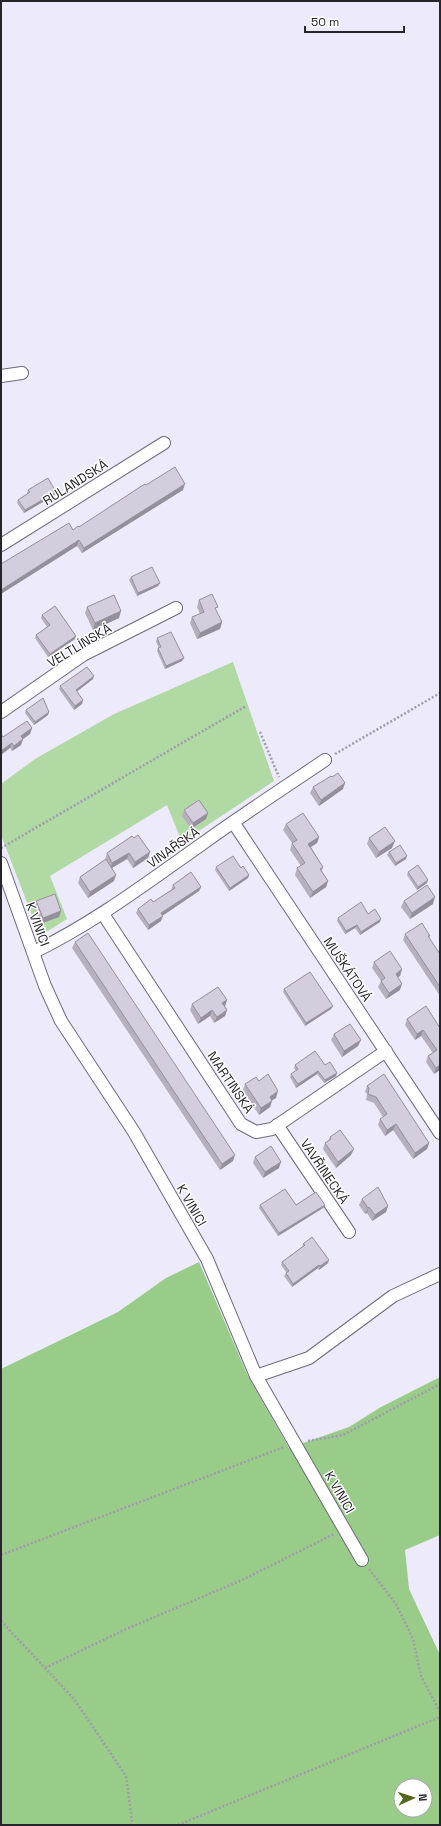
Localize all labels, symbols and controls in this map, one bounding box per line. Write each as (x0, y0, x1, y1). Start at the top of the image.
scale bar (305, 8, 404, 34)
text: 50 m (311, 14, 339, 30)
street label: RULANDSKÁ (40, 456, 111, 509)
street label: VELTLÍNSKÁ (44, 620, 114, 671)
street label: VINAŘSKÁ (144, 823, 203, 872)
street label: K VINICI (22, 900, 53, 949)
street label: MUŠKÁTOVÁ (320, 934, 375, 1005)
street label: MARTINSKÁ (204, 1048, 257, 1116)
street label: VAVŘINECKÁ (297, 1136, 353, 1207)
street label: K VINICI (173, 1181, 210, 1229)
street label: K VINICI (321, 1468, 358, 1516)
north arrow (393, 1778, 433, 1818)
text: N (416, 1793, 430, 1802)

